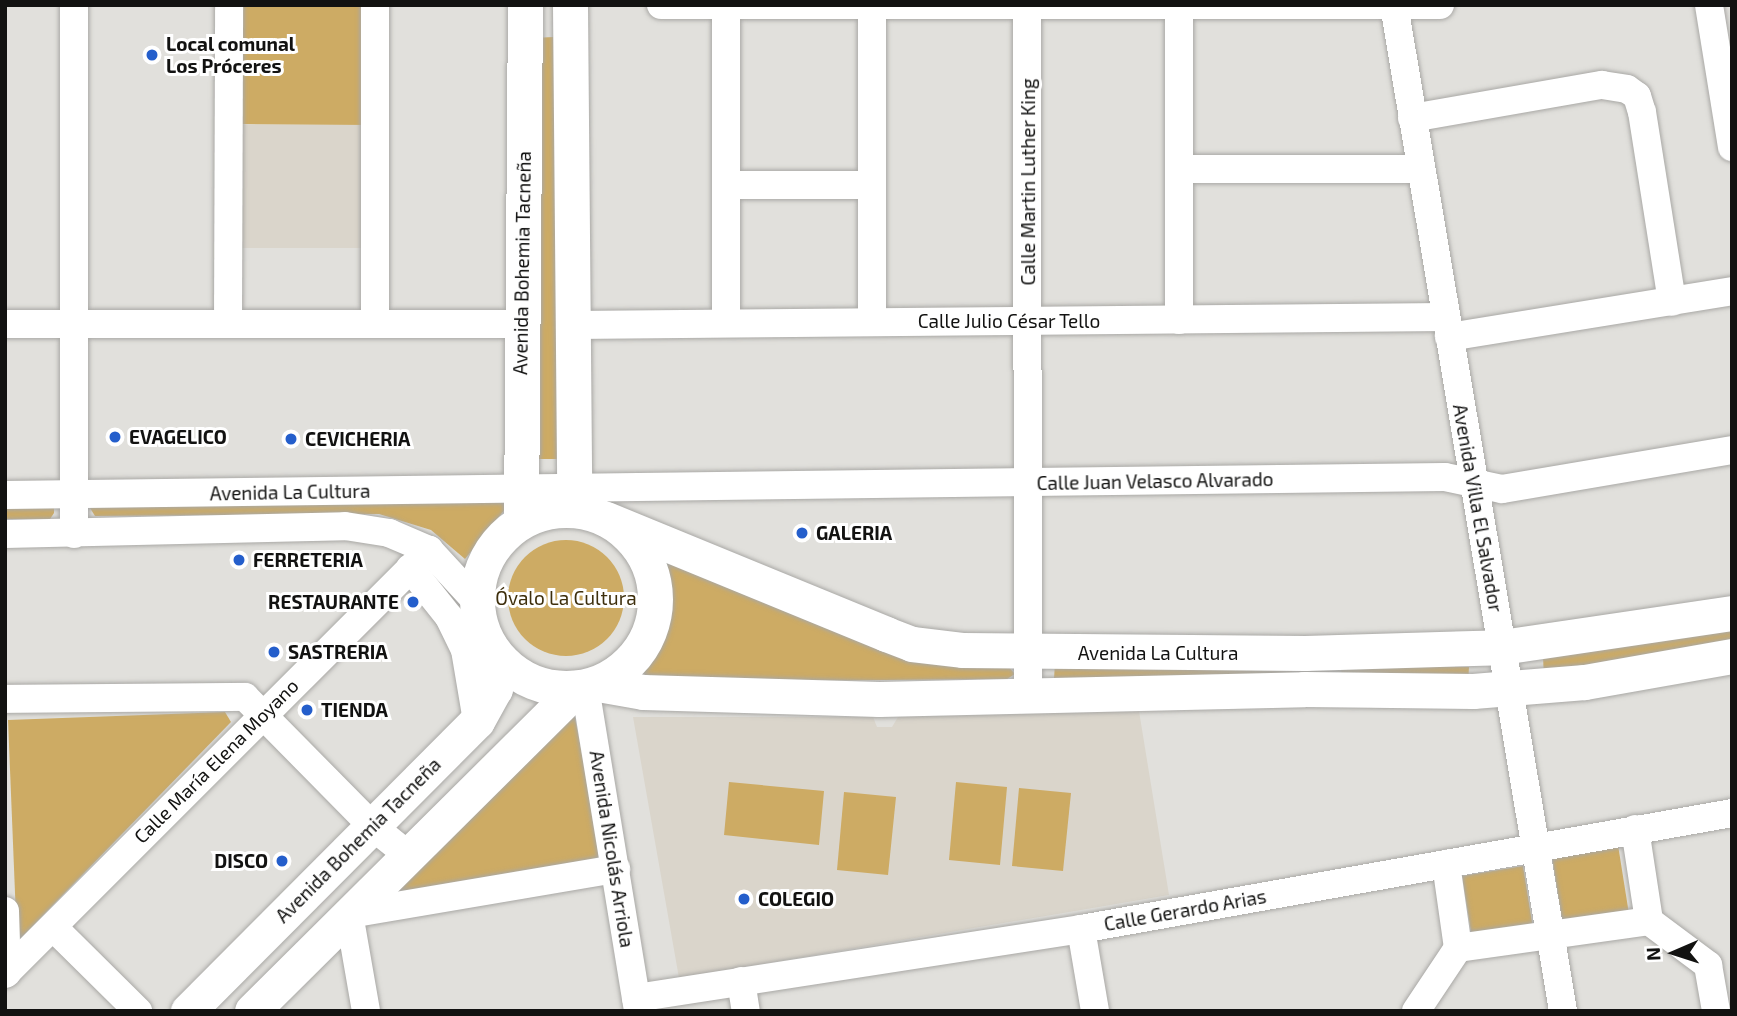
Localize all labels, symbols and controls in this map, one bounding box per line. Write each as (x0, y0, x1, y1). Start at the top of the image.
place label: Local comunal Los Próceres (166, 33, 295, 77)
marker: Local comunal Los Próceres (144, 47, 160, 63)
street label: Calle Martin Luther King (1017, 78, 1039, 286)
street label: Avenida Bohemia Tacneña (509, 151, 535, 375)
street label: Calle Julio César Tello (917, 310, 1101, 332)
street label: Avenida Villa El Salvador (1448, 402, 1508, 614)
place label: EVAGELICO (129, 426, 227, 448)
place label: CEVICHERIA (305, 428, 410, 450)
marker: EVAGELICO (107, 429, 123, 445)
marker: CEVICHERIA (283, 431, 299, 447)
street label: Calle Juan Velasco Alvarado (1036, 468, 1274, 494)
street label: Avenida La Cultura (210, 479, 370, 505)
place label: GALERIA (816, 522, 892, 544)
marker: GALERIA (794, 525, 810, 541)
place label: FERRETERIA (253, 549, 363, 571)
marker: FERRETERIA (231, 552, 247, 568)
park label: Óvalo La Cultura (495, 587, 637, 609)
place label: RESTAURANTE (268, 591, 399, 613)
marker: RESTAURANTE (405, 594, 421, 610)
place label: SASTRERIA (288, 641, 388, 663)
street label: Avenida La Cultura (1078, 642, 1238, 664)
marker: SASTRERIA (266, 644, 282, 660)
street label: Calle María Elena Moyano (129, 674, 303, 848)
place label: TIENDA (321, 699, 388, 721)
marker: TIENDA (299, 702, 315, 718)
street label: Avenida Nicolás Arriola (585, 749, 639, 949)
street label: Avenida Bohemia Tacneña (271, 753, 445, 927)
place label: DISCO (214, 850, 268, 872)
marker: DISCO (274, 853, 290, 869)
street label: Calle Gerardo Arias (1102, 884, 1268, 936)
place label: COLEGIO (758, 888, 834, 910)
marker: COLEGIO (736, 891, 752, 907)
north arrow (1639, 918, 1709, 988)
text: N (1641, 947, 1664, 962)

